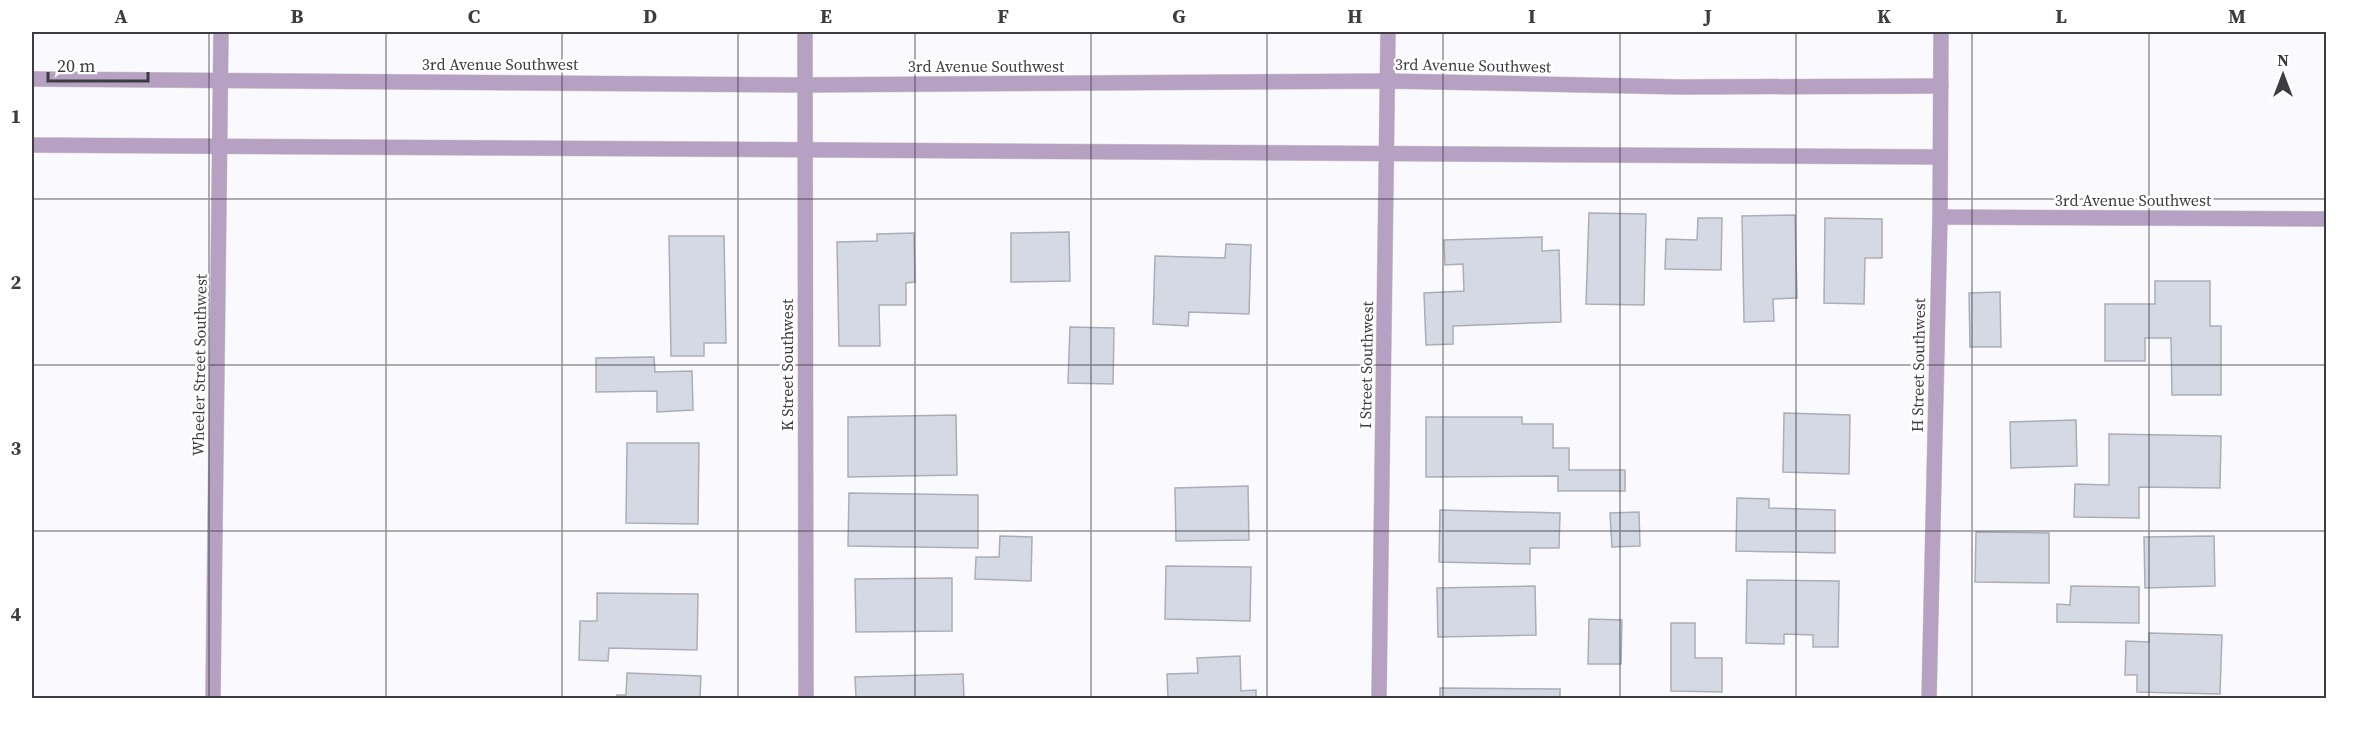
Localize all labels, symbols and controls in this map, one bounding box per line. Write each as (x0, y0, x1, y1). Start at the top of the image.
text: A (114, 2, 128, 30)
text: B (290, 2, 304, 30)
text: C (468, 2, 480, 30)
text: D (643, 2, 657, 30)
text: E (820, 2, 832, 30)
text: F (997, 2, 1009, 30)
text: G (1172, 2, 1186, 30)
text: H (1347, 2, 1363, 30)
text: I (1528, 2, 1536, 30)
text: J (1702, 2, 1712, 30)
text: K (1877, 2, 1891, 30)
text: L (2055, 2, 2067, 30)
text: M (2228, 2, 2246, 30)
scale bar (48, 45, 148, 83)
north arrow (2253, 45, 2313, 105)
text: N (2277, 49, 2289, 71)
text: 20 m (57, 53, 95, 78)
street label: 3rd Avenue Southwest (422, 53, 579, 75)
street label: 3rd Avenue Southwest (1395, 53, 1552, 77)
street label: 3rd Avenue Southwest (908, 55, 1065, 77)
text: 1 (11, 102, 21, 130)
street label: 3rd Avenue Southwest (2055, 189, 2212, 211)
text: 2 (11, 268, 22, 296)
street label: Wheeler Street Southwest (186, 273, 212, 456)
street label: H Street Southwest (1906, 297, 1930, 432)
street label: K Street Southwest (776, 298, 798, 431)
street label: I Street Southwest (1354, 300, 1378, 429)
text: 3 (11, 434, 22, 462)
text: 4 (11, 600, 22, 628)

